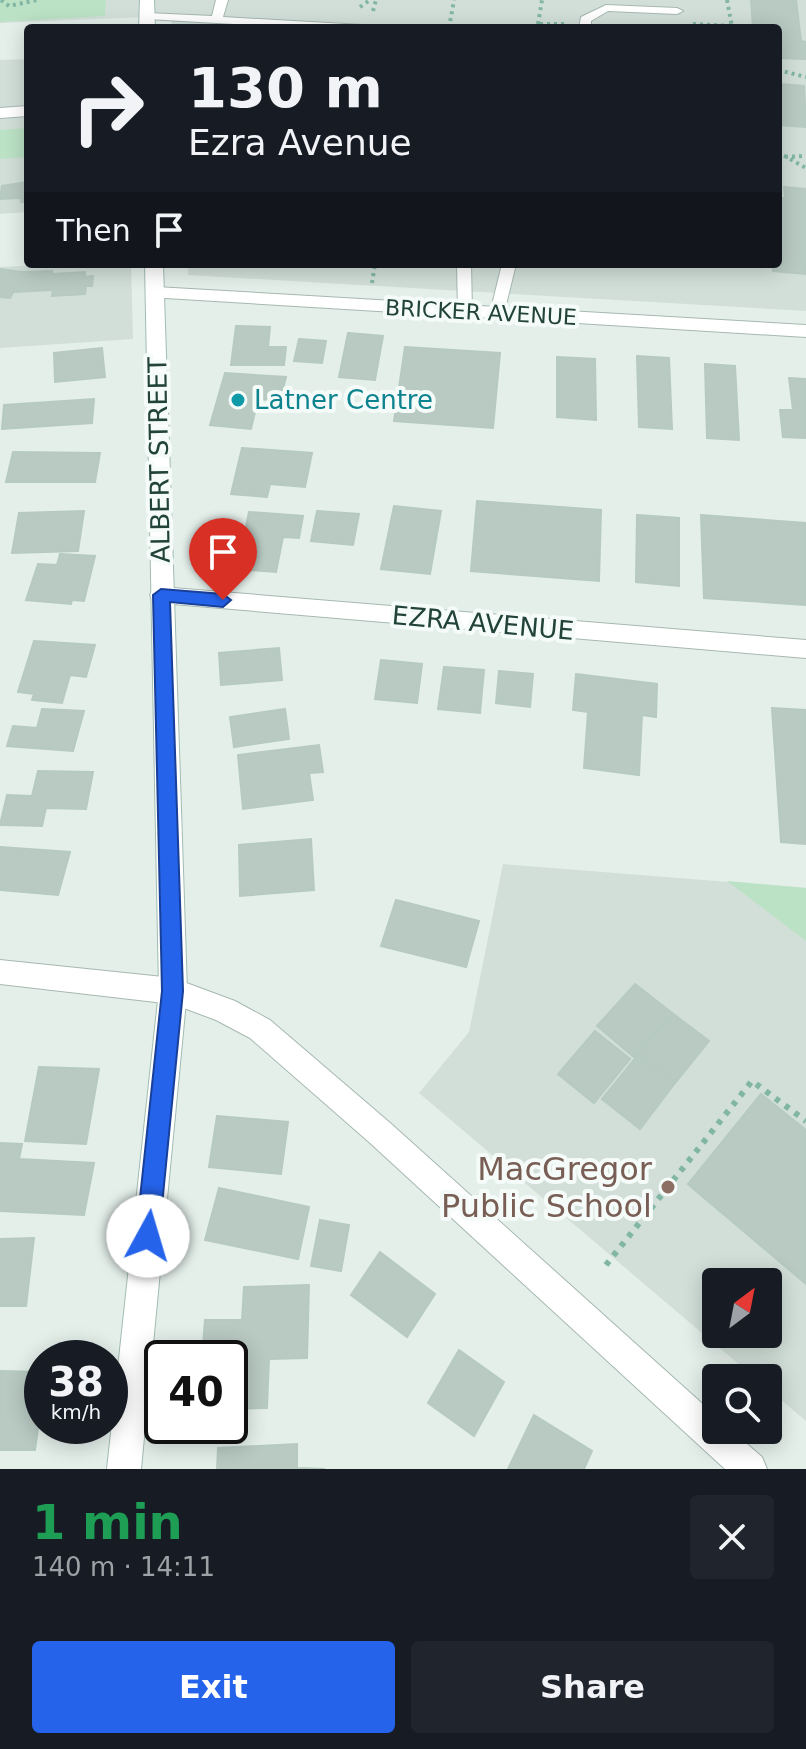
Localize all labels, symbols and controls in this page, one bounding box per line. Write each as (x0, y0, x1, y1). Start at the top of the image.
text: 130 m (188, 55, 383, 120)
icon: right (56, 56, 160, 160)
text: Ezra Avenue (188, 122, 412, 163)
icon: arrive (147, 208, 191, 252)
text: Then (56, 213, 131, 248)
street label: BRICKER AVENUE (385, 295, 577, 330)
street label: ALBERT STREET (142, 357, 176, 563)
place label: Latner Centre (254, 385, 433, 415)
marker: Latner Centre (229, 391, 247, 409)
pin (189, 518, 257, 600)
icon: arrive (201, 530, 245, 574)
street label: EZRA AVENUE (391, 600, 575, 646)
place label: MacGregor Public School (441, 1150, 653, 1225)
marker: MacGregor Public School (659, 1178, 677, 1196)
position arrow (106, 1194, 190, 1278)
north arrow (702, 1268, 782, 1348)
map controls (702, 1268, 782, 1444)
speed limit sign: 40 (144, 1340, 248, 1444)
text: 38 (48, 1359, 104, 1405)
button: search (702, 1364, 782, 1444)
text: km/h (51, 1400, 101, 1424)
text: 1 min (32, 1494, 183, 1550)
button: close (690, 1495, 774, 1579)
text: 140 m · 14:11 (32, 1552, 215, 1582)
button: Exit (32, 1641, 395, 1733)
button: Share (411, 1641, 774, 1733)

